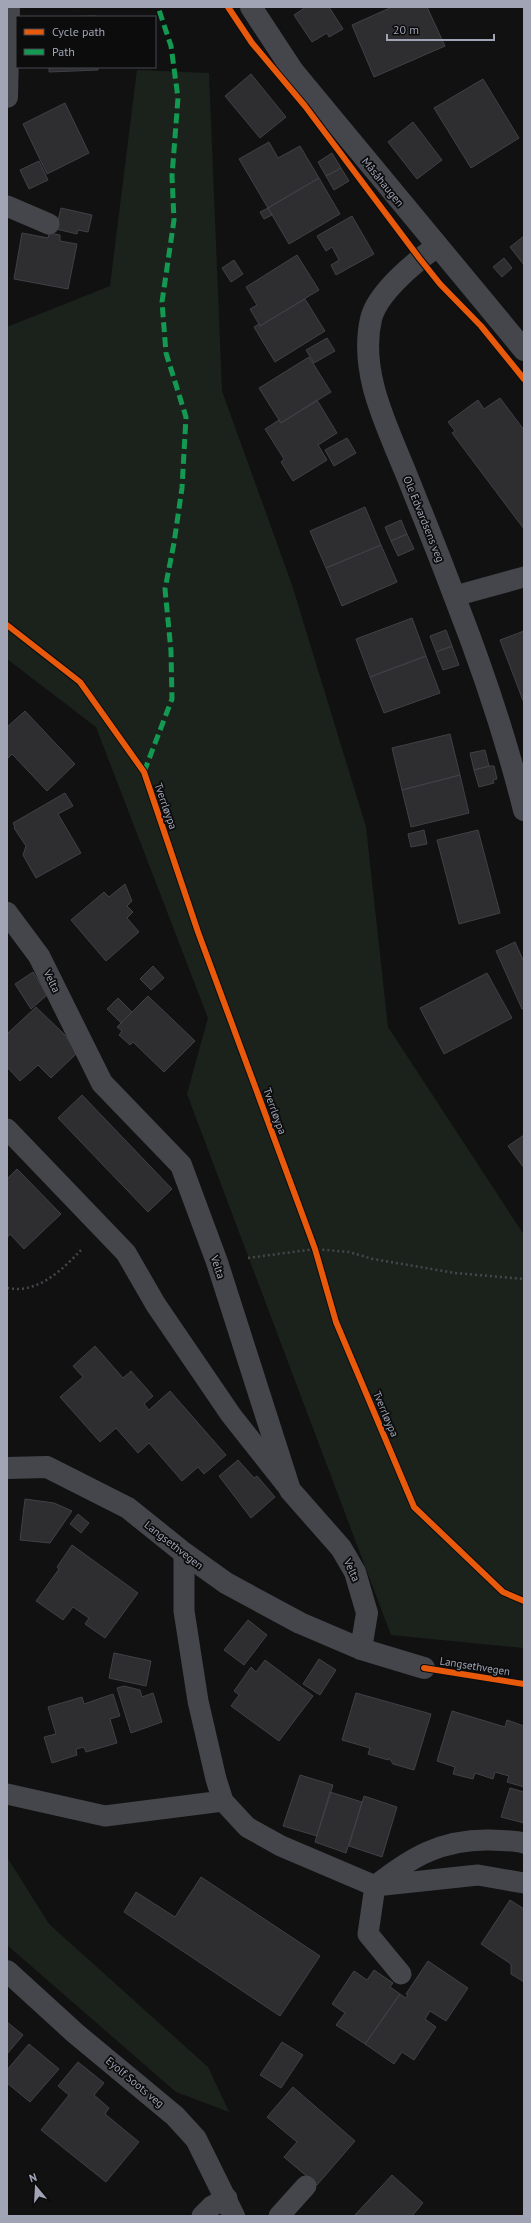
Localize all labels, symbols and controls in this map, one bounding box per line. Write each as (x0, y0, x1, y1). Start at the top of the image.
legend (16, 16, 156, 68)
scale bar (387, 16, 494, 42)
text: 20 m (393, 22, 419, 37)
text: Cycle path (52, 24, 105, 39)
text: Path (52, 44, 75, 59)
street label: Måsåhaugen (359, 155, 407, 209)
street label: Ole Edvardsens veg (400, 474, 448, 564)
street label: Tverrløypa (151, 781, 181, 831)
street label: Velta (40, 966, 63, 995)
street label: Tverrløypa (260, 1086, 290, 1136)
street label: Velta (207, 1253, 228, 1280)
street label: Tverrløypa (370, 1389, 402, 1439)
street label: Langsethvegen (142, 1518, 206, 1572)
street label: Velta (340, 1555, 363, 1584)
street label: Langsethvegen (439, 1654, 511, 1678)
street label: Eyolf Soots veg (103, 2054, 167, 2110)
north arrow (16, 2167, 56, 2207)
text: N (27, 2170, 39, 2185)

